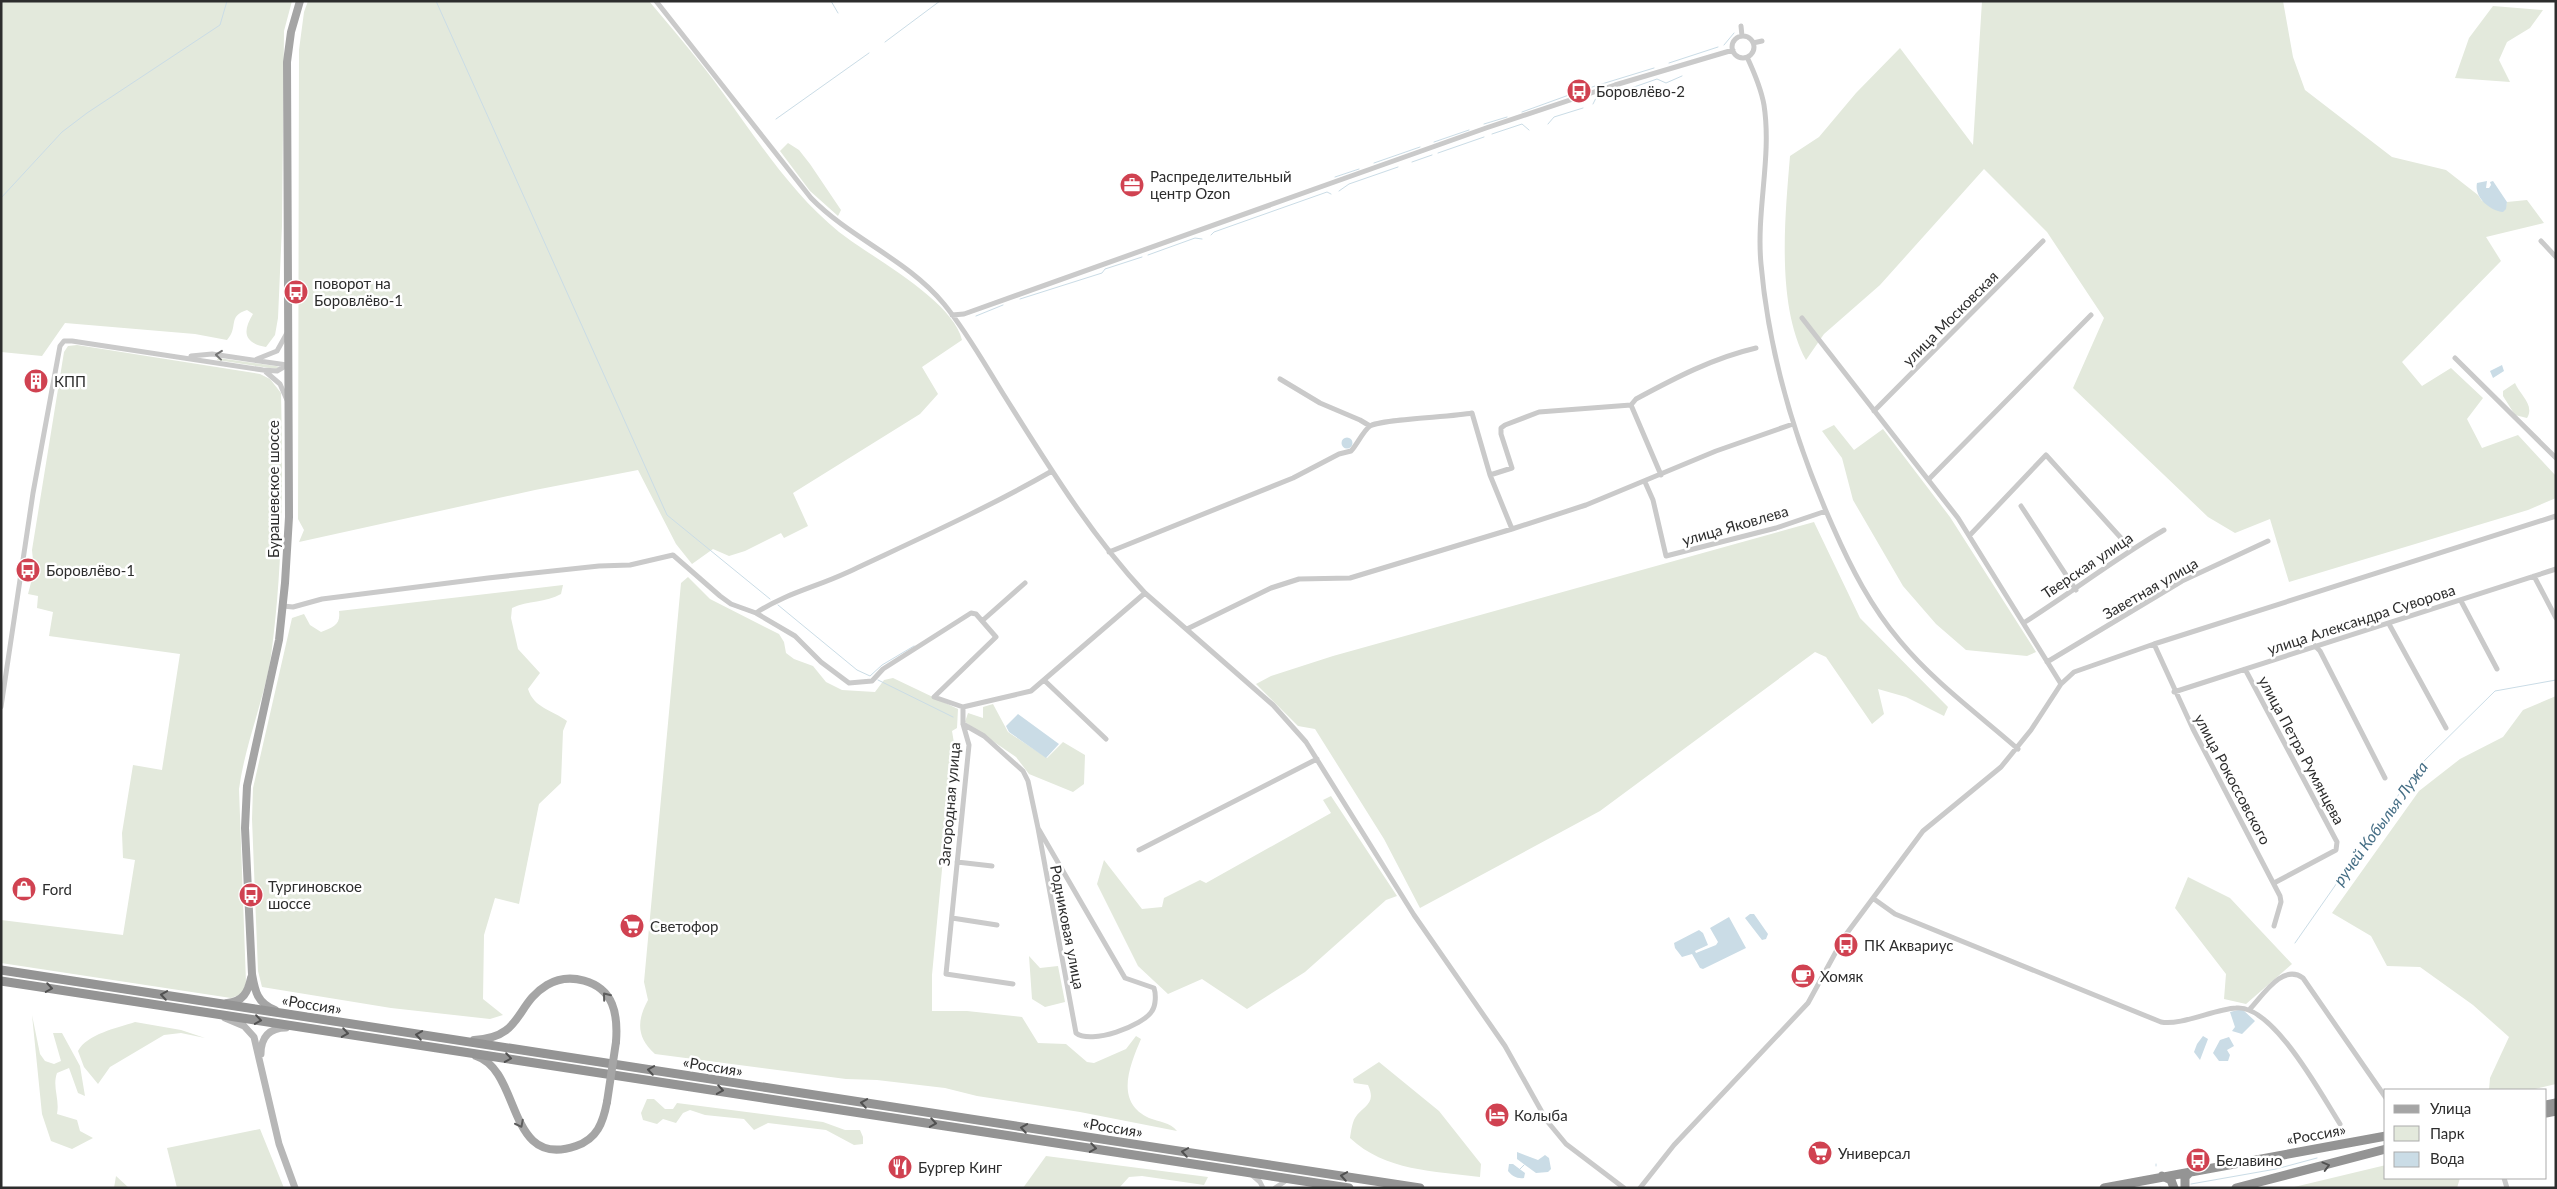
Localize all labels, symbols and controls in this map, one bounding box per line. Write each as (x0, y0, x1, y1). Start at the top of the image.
bus stop icon: Боровлёво-2 (1566, 78, 1592, 104)
place label: Боровлёво-2 (1596, 82, 1685, 100)
place label: Распределительный центр Ozon (1150, 167, 1292, 202)
office icon: Распределительный центр Ozon (1119, 172, 1145, 198)
street label: улица Московская (1899, 267, 2001, 369)
place label: поворот на Боровлёво-1 (314, 274, 403, 309)
bus stop icon: поворот на Боровлёво-1 (283, 279, 309, 305)
one-way arrow (215, 350, 223, 361)
building icon: КПП (23, 368, 49, 394)
place label: КПП (54, 372, 86, 390)
street label: Бурашевское шоссе (264, 420, 282, 558)
street label: улица Яковлева (1680, 501, 1790, 549)
street label: Тверская улица (2038, 528, 2136, 602)
street label: Заветная улица (2099, 553, 2201, 623)
bus stop icon: Боровлёво-1 (15, 557, 41, 583)
place label: Боровлёво-1 (46, 561, 135, 579)
street label: улица Александра Суворова (2265, 580, 2457, 658)
street label: улица Петра Румянцева (2255, 673, 2349, 827)
street label: улица Рокоссовского (2191, 711, 2275, 847)
street label: Загородная улица (935, 741, 963, 867)
water label: ручей Кобылья Лужа (2329, 758, 2431, 888)
street label: Родниковая улица (1047, 863, 1089, 991)
shop icon: Ford (11, 876, 37, 902)
place label: Тургиновское шоссе (268, 877, 362, 912)
place label: Ford (42, 880, 72, 898)
bus stop icon: Тургиновское шоссе (238, 882, 264, 908)
supermarket icon: Светофор (619, 913, 645, 939)
place label: Светофор (650, 917, 719, 935)
bus stop icon: ПК Аквариус (1833, 932, 1859, 958)
place label: ПК Аквариус (1864, 936, 1953, 954)
cafe icon: Хомяк (1790, 963, 1816, 989)
place label: Хомяк (1820, 967, 1864, 985)
one-way arrow (45, 983, 54, 993)
street label: «Россия» (281, 990, 343, 1018)
one-way arrow (160, 991, 169, 1001)
one-way arrow (603, 992, 612, 1002)
one-way arrow (255, 1014, 263, 1025)
one-way arrow (341, 1027, 349, 1038)
one-way arrow (414, 1030, 423, 1040)
one-way arrow (504, 1052, 512, 1063)
street label: «Россия» (682, 1052, 744, 1080)
one-way arrow (647, 1065, 655, 1076)
one-way arrow (716, 1085, 724, 1095)
legend (2384, 1089, 2547, 1179)
one-way arrow (859, 1098, 867, 1109)
text: Улица (2430, 1099, 2471, 1117)
hotel icon: Колыба (1484, 1102, 1510, 1128)
place label: Колыба (1514, 1106, 1568, 1124)
street label: «Россия» (1082, 1113, 1144, 1141)
one-way arrow (928, 1117, 937, 1127)
one-way arrow (514, 1119, 524, 1128)
street label: «Россия» (2285, 1120, 2347, 1148)
one-way arrow (1020, 1123, 1029, 1133)
text: Парк (2430, 1124, 2465, 1142)
supermarket icon: Универсал (1807, 1140, 1833, 1166)
one-way arrow (1089, 1142, 1098, 1152)
place label: Универсал (1838, 1144, 1911, 1162)
one-way arrow (1181, 1147, 1189, 1158)
bus stop icon: Белавино (2185, 1147, 2211, 1173)
text: Вода (2430, 1149, 2465, 1167)
place label: Белавино (2216, 1151, 2282, 1169)
restaurant icon: Бургер Кинг (887, 1154, 913, 1180)
place label: Бургер Кинг (918, 1158, 1002, 1176)
one-way arrow (2321, 1161, 2330, 1172)
one-way arrow (1340, 1171, 1348, 1182)

